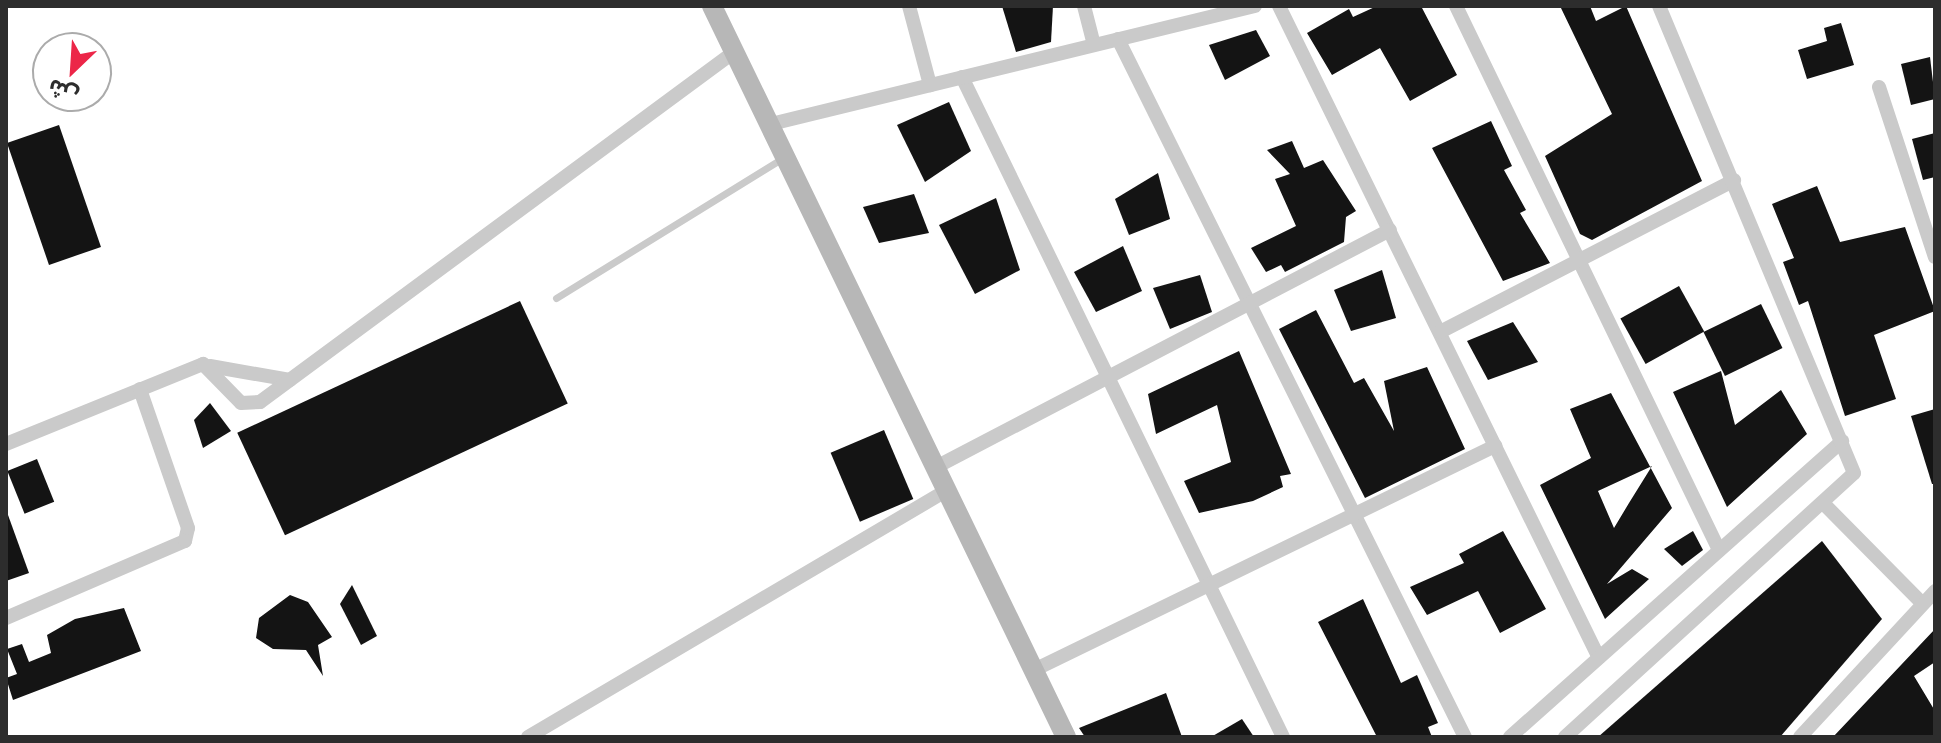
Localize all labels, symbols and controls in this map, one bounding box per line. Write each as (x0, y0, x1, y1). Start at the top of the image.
north arrow (32, 32, 112, 112)
text: ش (43, 73, 82, 111)

